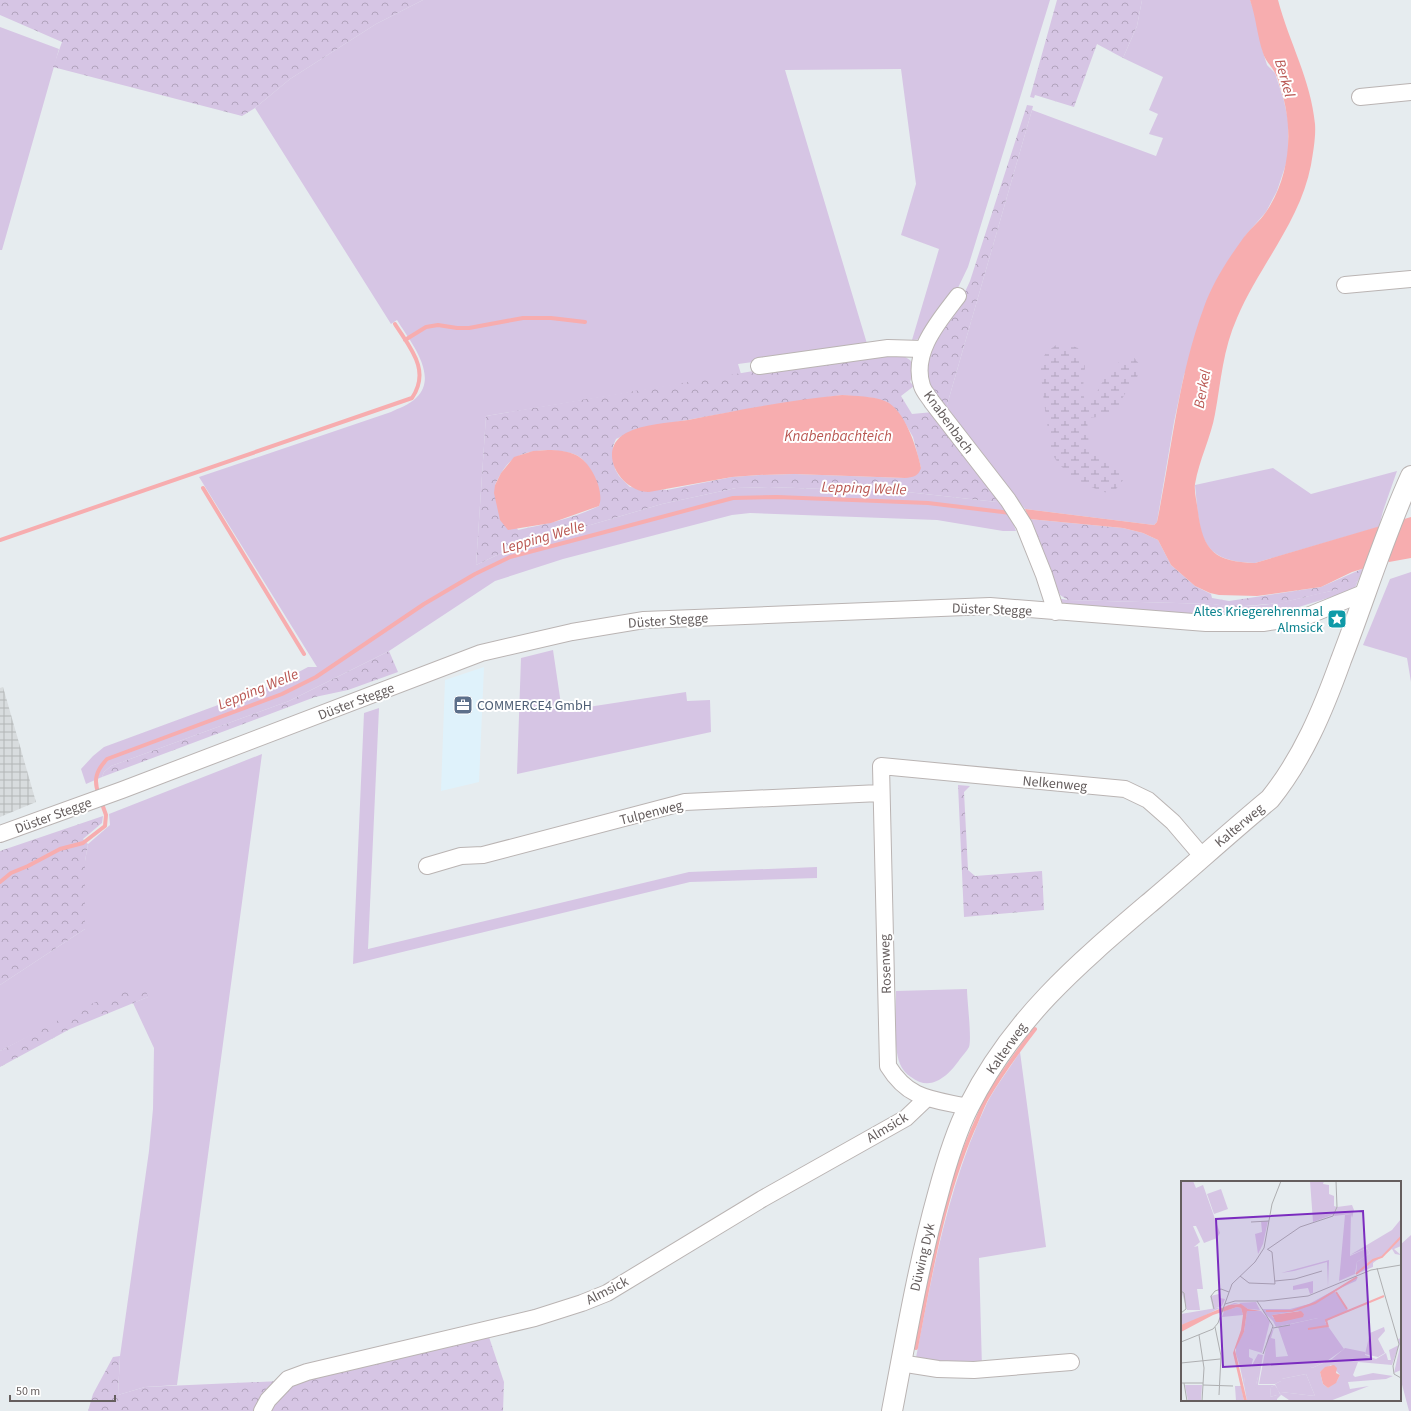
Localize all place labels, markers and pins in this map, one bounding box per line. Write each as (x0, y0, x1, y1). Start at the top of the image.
place label: Altes Kriegerehrenmal Almsick (1194, 602, 1323, 638)
place icon: Altes Kriegerehrenmal Almsick (1326, 608, 1348, 630)
office icon: COMMERCE4 GmbH (452, 694, 474, 716)
place label: COMMERCE4 GmbH (477, 696, 592, 716)

